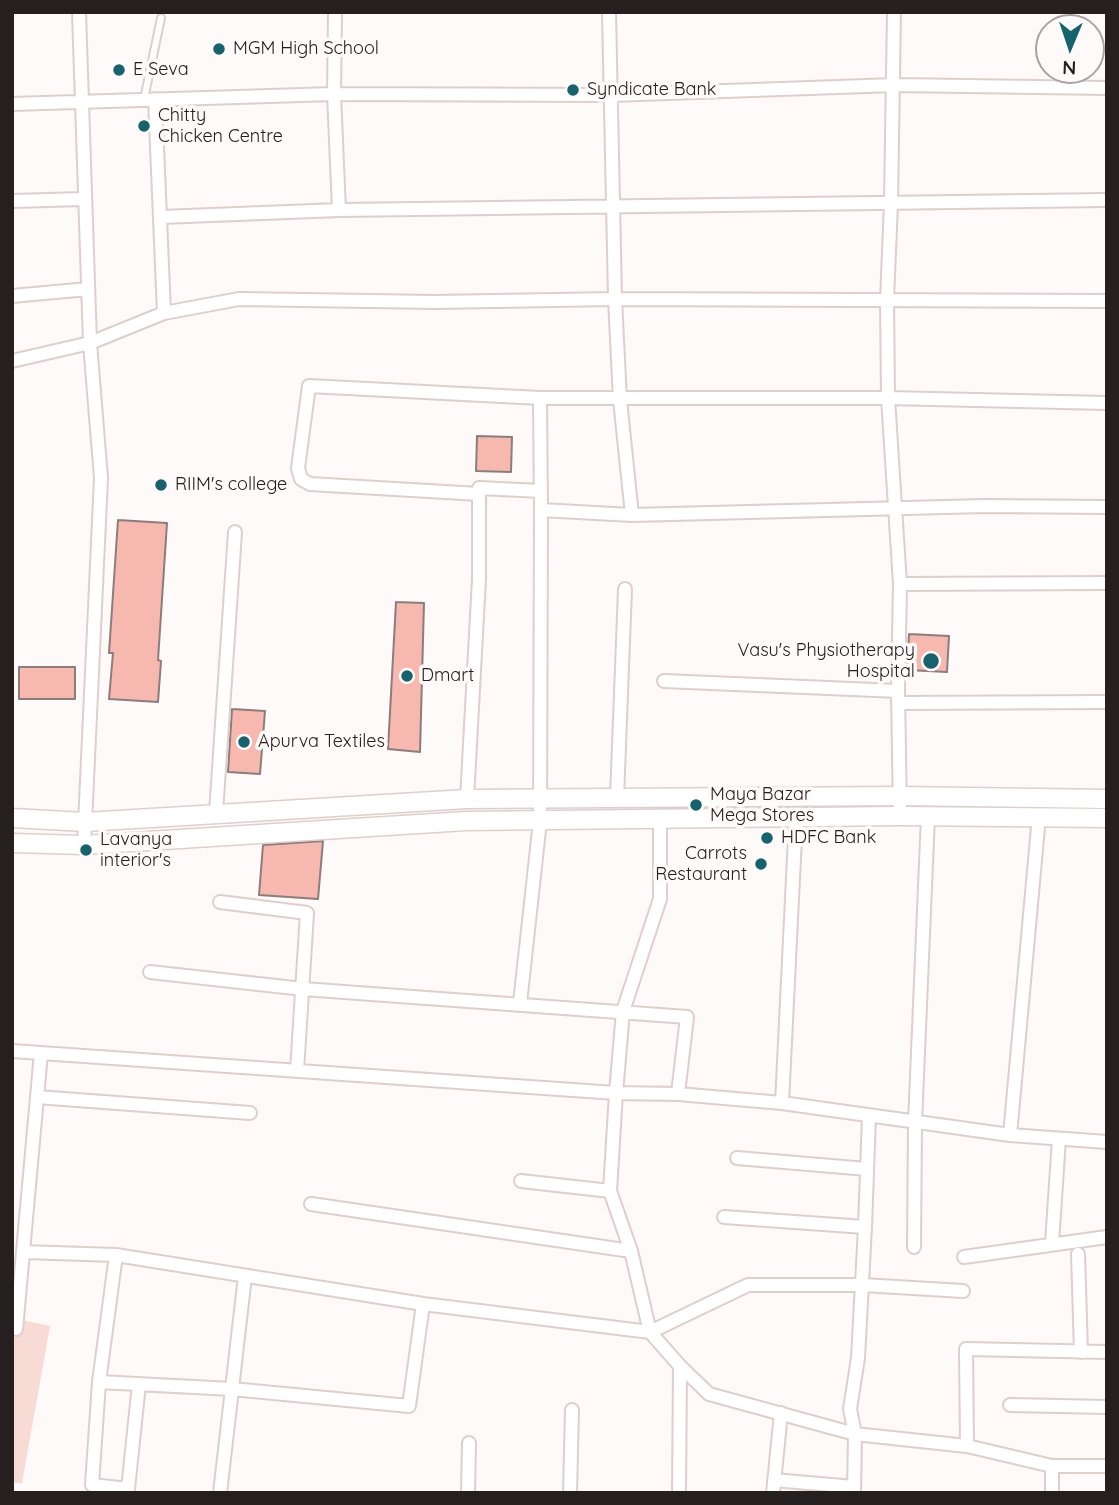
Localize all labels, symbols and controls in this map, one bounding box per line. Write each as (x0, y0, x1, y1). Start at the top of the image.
north arrow (1035, 14, 1105, 84)
place label: MGM High School (233, 38, 379, 60)
marker: MGM High School (211, 41, 227, 57)
text: N (1062, 56, 1077, 80)
place label: E Seva (133, 59, 189, 81)
marker: E Seva (111, 62, 127, 78)
place label: Syndicate Bank (587, 79, 716, 101)
marker: Syndicate Bank (565, 82, 581, 98)
place label: Chitty Chicken Centre (158, 105, 283, 148)
marker: Chitty Chicken Centre (136, 118, 152, 134)
place label: RIIM's college (175, 474, 287, 496)
marker: RIIM's college (153, 477, 169, 493)
place label: Vasu's Physiotherapy Hospital (738, 640, 915, 682)
marker: Vasu's Physiotherapy Hospital (921, 651, 941, 671)
place label: Dmart (421, 665, 474, 687)
marker: Dmart (399, 668, 415, 684)
place label: Apurva Textiles (258, 731, 385, 753)
marker: Apurva Textiles (236, 734, 252, 750)
place label: Maya Bazar Mega Stores (710, 784, 814, 826)
marker: Maya Bazar Mega Stores (688, 797, 704, 813)
place label: HDFC Bank (781, 827, 876, 849)
place label: Lavanya interior's (100, 829, 172, 872)
marker: HDFC Bank (759, 830, 775, 846)
marker: Lavanya interior's (78, 842, 94, 858)
place label: Carrots Restaurant (655, 843, 747, 886)
marker: Carrots Restaurant (753, 856, 769, 872)

